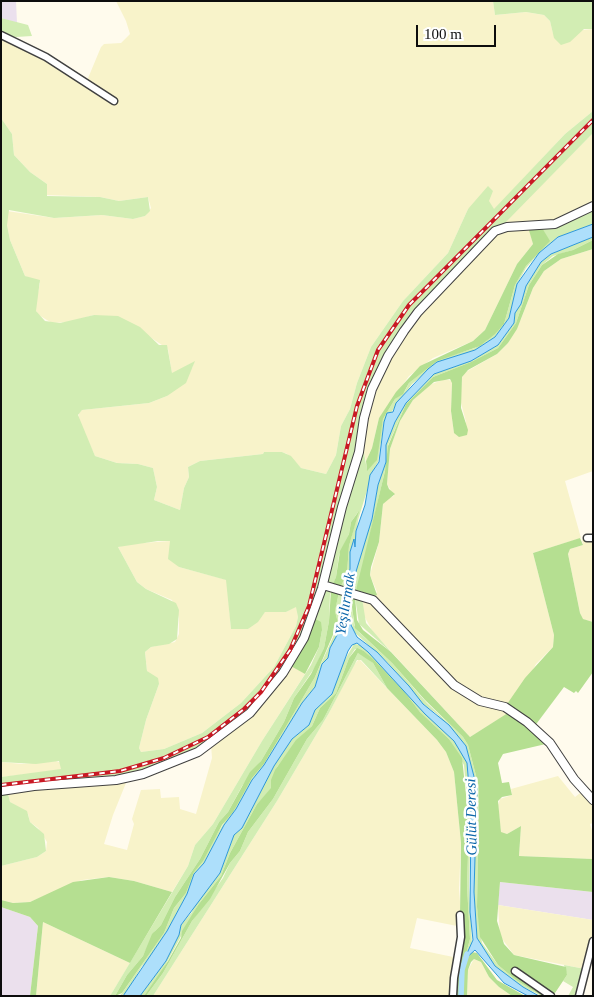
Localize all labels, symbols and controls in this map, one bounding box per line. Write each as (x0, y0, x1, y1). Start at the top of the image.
scale bar (419, 15, 499, 47)
text: 100 m (424, 26, 462, 42)
water label: Yeşilırmak (332, 572, 360, 636)
water label: Gülüt Deresi (462, 778, 482, 856)

